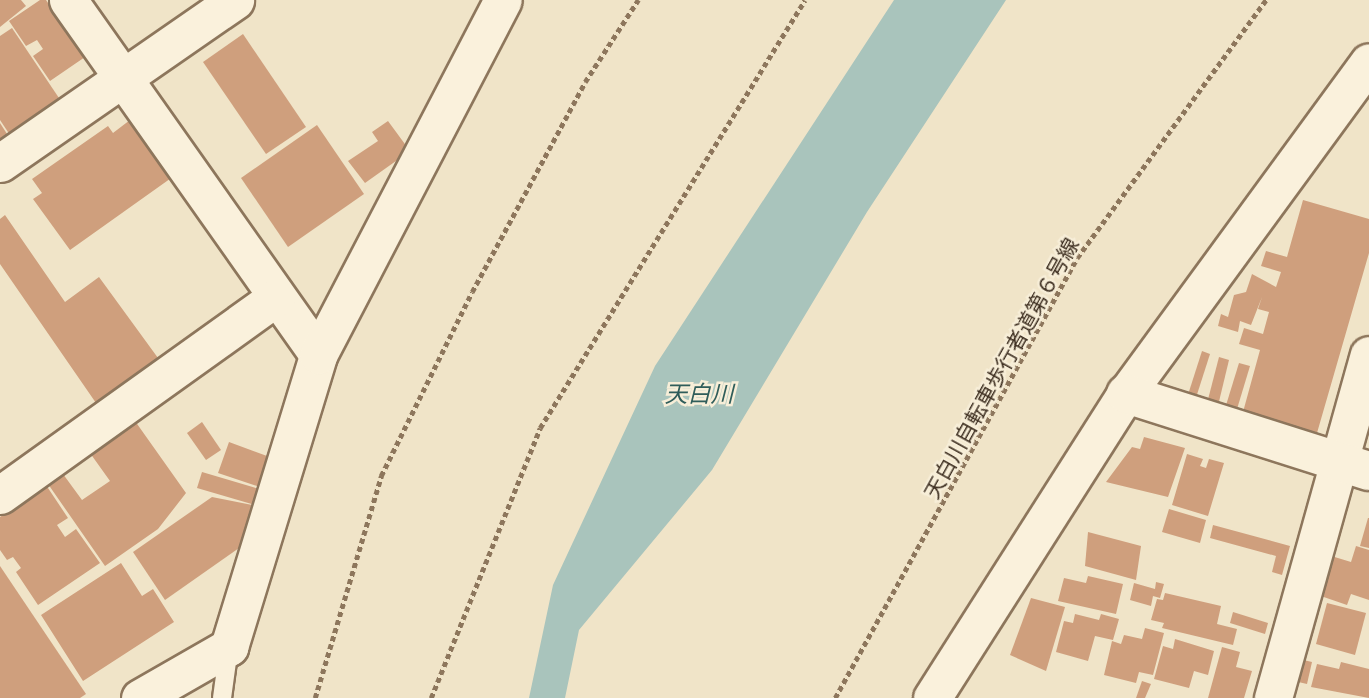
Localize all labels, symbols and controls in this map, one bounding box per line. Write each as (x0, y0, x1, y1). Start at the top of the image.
street label: 天白川自転車歩行者道第６号線 (919, 233, 1083, 503)
water label: 天白川 (665, 379, 733, 407)

